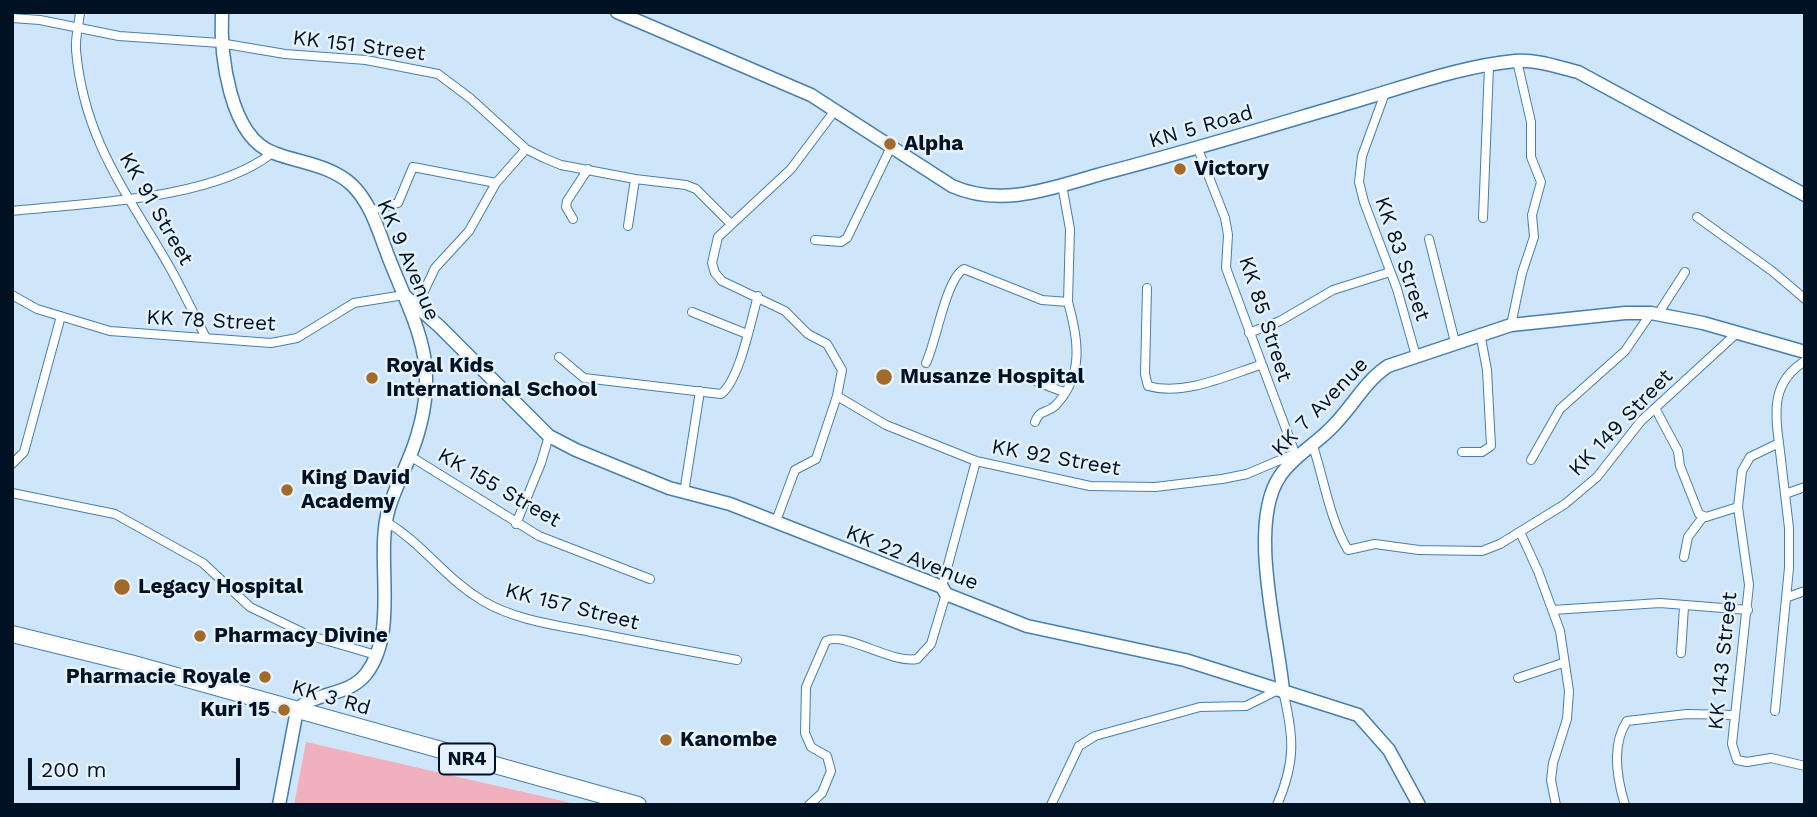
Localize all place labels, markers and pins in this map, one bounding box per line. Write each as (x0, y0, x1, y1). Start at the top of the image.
place label: Alpha (904, 131, 963, 157)
marker: Alpha (882, 136, 898, 152)
place label: Victory (1194, 156, 1269, 182)
marker: Victory (1172, 161, 1188, 177)
place label: Royal Kids International School (386, 353, 597, 403)
place label: Musanze Hospital (900, 364, 1084, 390)
marker: Musanze Hospital (874, 367, 894, 387)
marker: Royal Kids International School (364, 370, 380, 386)
place label: King David Academy (301, 465, 410, 515)
marker: King David Academy (279, 482, 295, 498)
place label: Legacy Hospital (138, 574, 303, 600)
marker: Legacy Hospital (112, 577, 132, 597)
place label: Pharmacy Divine (214, 623, 388, 649)
marker: Pharmacy Divine (192, 628, 208, 644)
place label: Pharmacie Royale (66, 664, 251, 690)
marker: Pharmacie Royale (257, 669, 273, 685)
place label: Kuri 15 (200, 697, 270, 723)
marker: Kuri 15 (276, 702, 292, 718)
place label: Kanombe (680, 727, 777, 753)
marker: Kanombe (658, 732, 674, 748)

